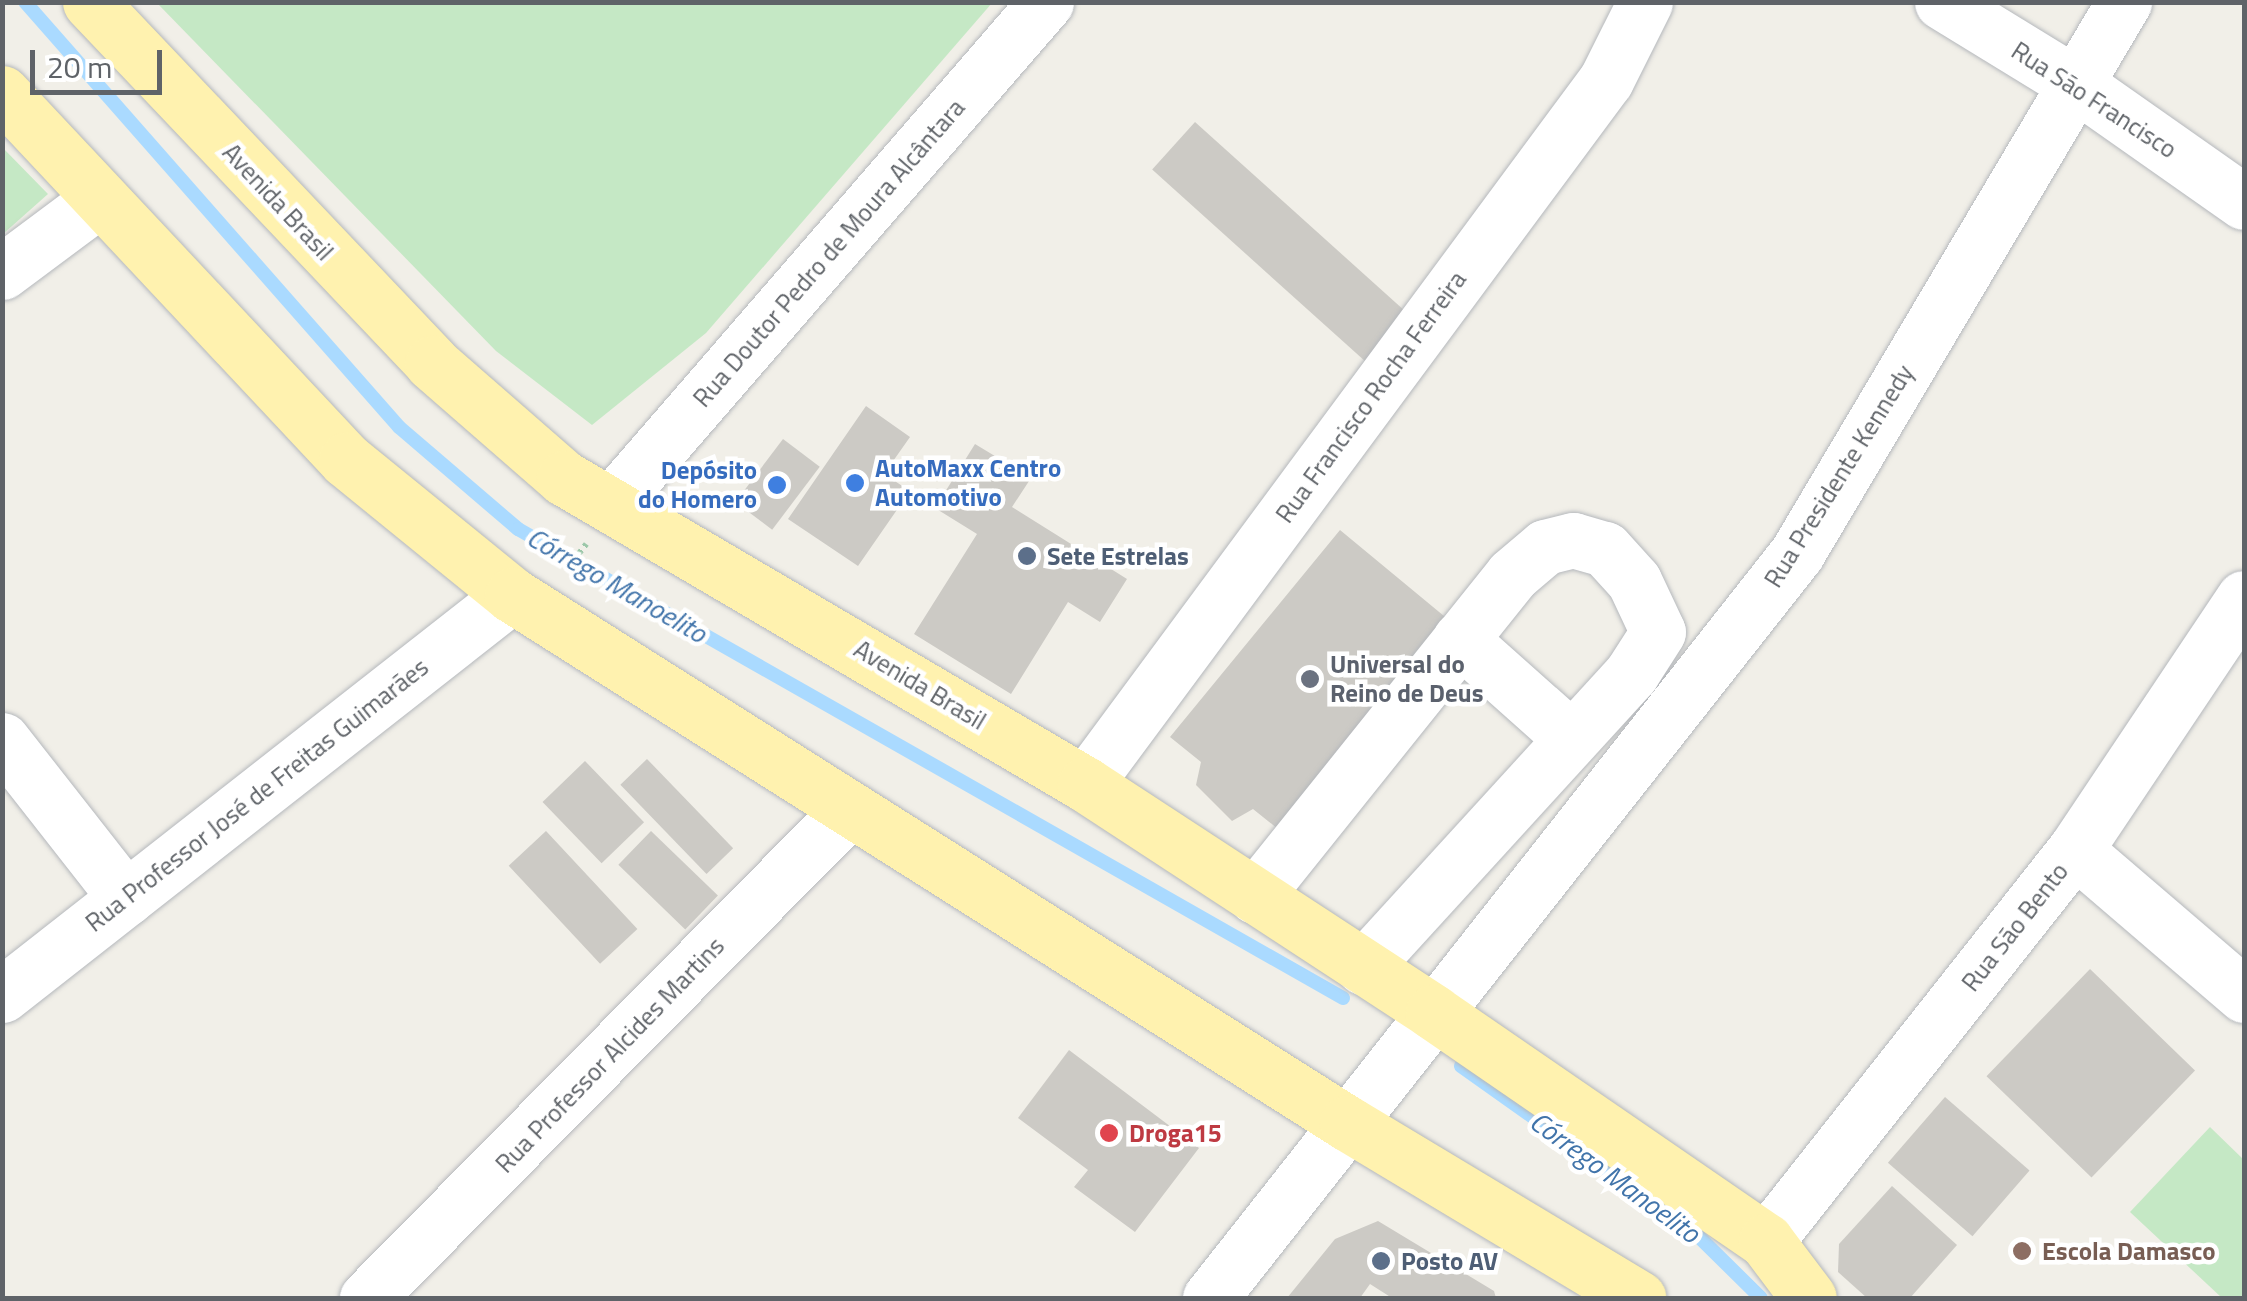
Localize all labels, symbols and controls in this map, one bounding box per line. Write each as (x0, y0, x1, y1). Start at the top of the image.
scale bar (35, 30, 168, 92)
street label: Rua São Francisco (2006, 36, 2182, 164)
text: 20 m (47, 44, 112, 90)
street label: Rua Doutor Pedro de Moura Alcântara (687, 93, 971, 413)
street label: Avenida Brasil (216, 137, 340, 267)
street label: Rua Francisco Rocha Ferreira (1270, 265, 1472, 529)
street label: Rua Presidente Kennedy (1758, 359, 1920, 593)
place label: AutoMaxx Centro Automotivo (875, 454, 1061, 513)
place label: Depósito do Homero (638, 456, 757, 515)
marker: AutoMaxx Centro Automotivo (844, 472, 866, 494)
marker: Depósito do Homero (766, 474, 788, 496)
water label: Córrego Manoelito (521, 520, 713, 650)
place label: Sete Estrelas (1047, 541, 1189, 571)
marker: Sete Estrelas (1016, 545, 1038, 567)
street label: Avenida Brasil (849, 634, 991, 736)
place label: Universal do Reino de Deus (1330, 650, 1483, 709)
street label: Rua Professor José de Freitas Guimarães (80, 652, 434, 938)
marker: Universal do Reino de Deus (1299, 668, 1321, 690)
street label: Rua São Bento (1956, 857, 2074, 997)
street label: Rua Professor Alcides Martins (490, 931, 730, 1179)
water label: Córrego Manoelito (1523, 1104, 1707, 1250)
place label: Droga15 (1129, 1118, 1222, 1148)
marker: Droga15 (1098, 1122, 1120, 1144)
place label: Escola Damasco (2042, 1236, 2216, 1266)
marker: Escola Damasco (2011, 1240, 2033, 1262)
place label: Posto AV (1401, 1246, 1498, 1276)
marker: Posto AV (1370, 1250, 1392, 1272)

